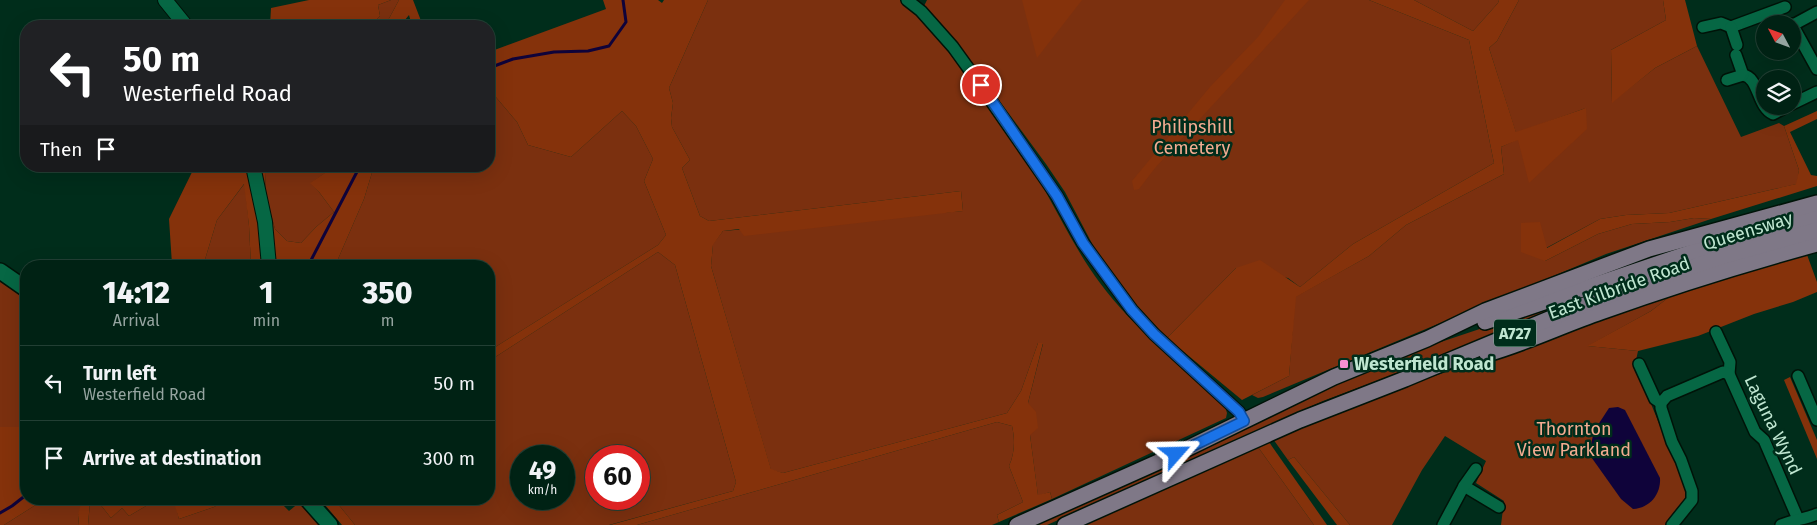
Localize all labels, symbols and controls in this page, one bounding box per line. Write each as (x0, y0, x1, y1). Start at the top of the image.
north arrow (1756, 15, 1801, 60)
map controls (1756, 15, 1801, 115)
text: 50 m (123, 38, 200, 80)
icon: left (40, 40, 105, 105)
pin (960, 64, 1002, 106)
button: layers (1756, 70, 1801, 115)
icon: arrive (967, 71, 995, 99)
text: Westerfield Road (123, 80, 292, 107)
park label: Philipshill Cemetery (1151, 116, 1233, 159)
icon: arrive (92, 135, 120, 163)
text: Then (40, 138, 82, 161)
street label: Queensway (1701, 207, 1796, 255)
street label: East Kilbride Road (1545, 252, 1693, 324)
text: 14:12 (102, 275, 170, 311)
text: 1 (259, 275, 273, 311)
text: 350 (363, 275, 413, 311)
text: Arrival (113, 311, 160, 330)
text: min (252, 311, 280, 330)
text: m (381, 311, 394, 330)
road number: A727 (1494, 319, 1536, 346)
place label: Westerfield Road (1354, 353, 1494, 375)
marker: Westerfield Road (1338, 358, 1350, 370)
text: Turn left (83, 362, 157, 385)
icon: left (40, 369, 68, 397)
text: 50 m (434, 372, 475, 395)
street label: Laguna Wynd (1739, 372, 1807, 478)
text: Westerfield Road (83, 385, 206, 404)
park label: Thornton View Parkland (1517, 418, 1631, 461)
position arrow (1149, 427, 1201, 479)
icon: arrive (40, 444, 68, 472)
speed limit sign: 60 (585, 445, 650, 510)
text: Arrive at destination (83, 447, 262, 470)
text: 300 m (423, 447, 475, 470)
text: 49 (529, 456, 556, 486)
text: km/h (528, 483, 557, 497)

